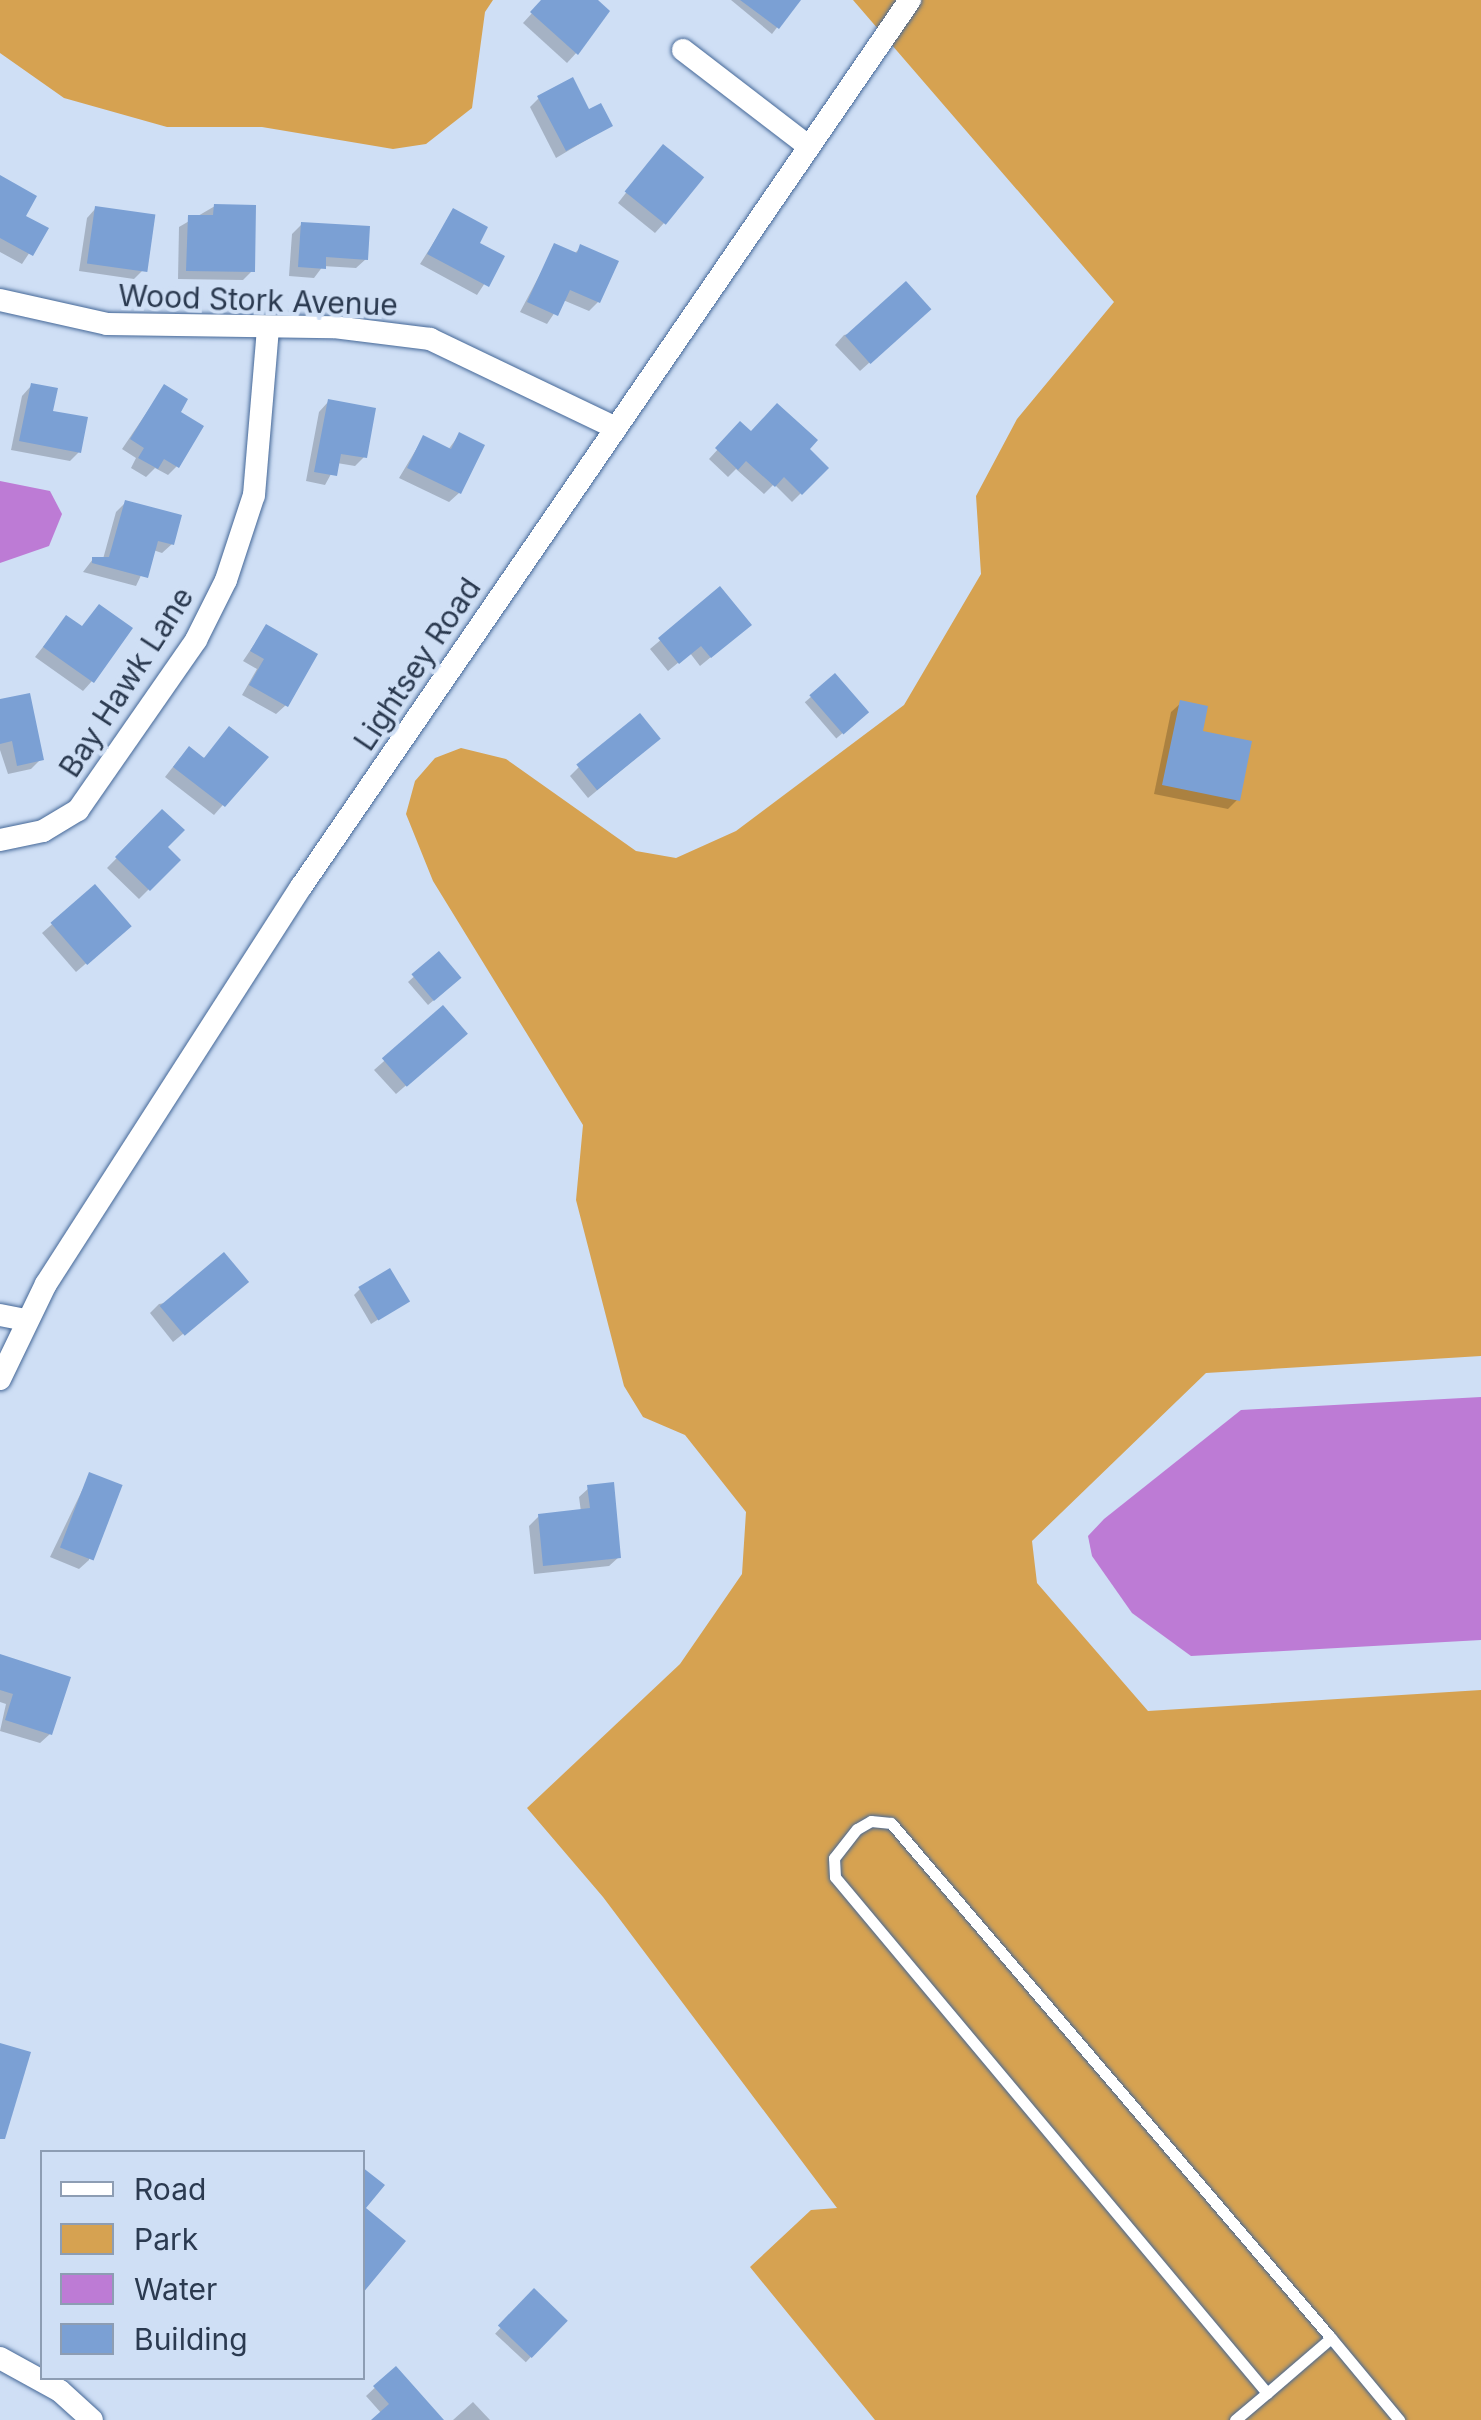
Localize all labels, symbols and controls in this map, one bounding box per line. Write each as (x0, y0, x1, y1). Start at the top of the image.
street label: Wood Stork Avenue (118, 277, 398, 323)
street label: Lightsey Road (346, 571, 488, 757)
street label: Bay Hawk Lane (51, 580, 201, 784)
legend (40, 2150, 365, 2380)
text: Road (134, 2171, 206, 2207)
text: Park (134, 2221, 198, 2257)
text: Water (134, 2271, 217, 2307)
text: Building (134, 2321, 248, 2357)

